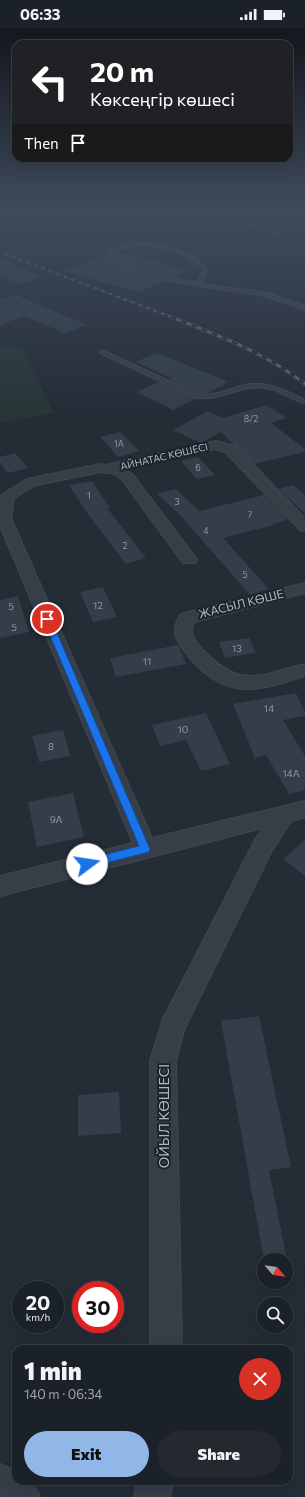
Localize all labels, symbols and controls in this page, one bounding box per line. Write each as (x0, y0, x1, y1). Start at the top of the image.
text: 06:33 (20, 5, 61, 23)
text: 20 m (90, 54, 154, 88)
icon: left (24, 56, 76, 108)
text: Көксеңгір көшесі (90, 88, 235, 110)
icon: arrive (67, 132, 89, 154)
text: Then (24, 134, 59, 152)
house number: 8/2 (244, 413, 258, 424)
house number: 1А (114, 438, 124, 449)
street label: АЙНАТАС КӨШЕСІ (119, 440, 209, 472)
house number: 6 (195, 462, 201, 473)
house number: 1 (87, 490, 91, 501)
house number: 3 (174, 496, 180, 507)
house number: 7 (248, 509, 253, 520)
house number: 4 (203, 525, 209, 536)
house number: 2 (123, 540, 128, 551)
house number: 5 (242, 569, 248, 580)
street label: ЖАСЫЛ КӨШЕ (197, 586, 285, 620)
house number: 12 (93, 599, 103, 611)
house number: 5 (8, 600, 14, 612)
pin (30, 602, 64, 636)
icon: arrive (36, 608, 58, 630)
house number: 5 (11, 621, 17, 633)
house number: 13 (232, 642, 242, 654)
house number: 11 (143, 655, 151, 667)
house number: 14 (264, 702, 274, 714)
house number: 10 (178, 723, 188, 735)
house number: 8 (48, 740, 54, 752)
house number: 14А (282, 767, 300, 779)
house number: 9А (50, 813, 62, 825)
position arrow (66, 843, 108, 885)
street label: ОЙЫЛ КӨШЕСІ (155, 1064, 172, 1168)
north arrow (257, 1253, 293, 1289)
map controls (257, 1253, 293, 1333)
speed limit sign: 30 (72, 1281, 124, 1333)
text: 20 (26, 1290, 50, 1314)
button: search (257, 1297, 293, 1333)
text: km/h (26, 1311, 50, 1323)
text: 1 min (24, 1356, 82, 1385)
button: close (239, 1358, 281, 1400)
text: 140 m · 06:34 (24, 1386, 102, 1402)
button: Exit (24, 1431, 149, 1477)
button: Share (157, 1431, 281, 1477)

